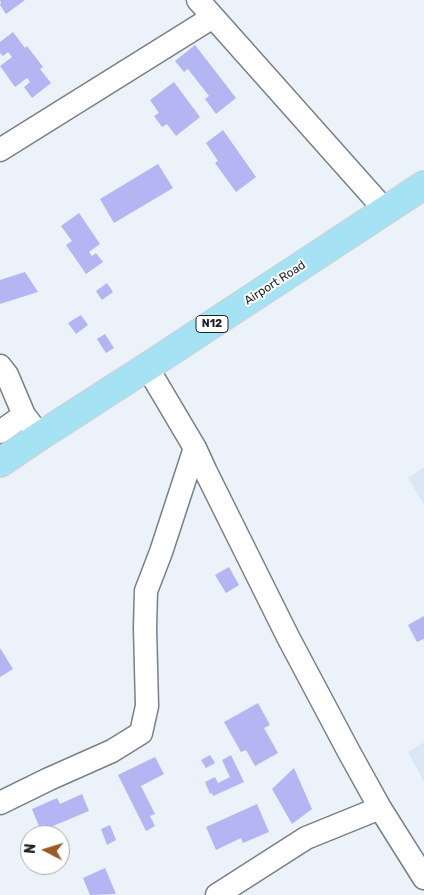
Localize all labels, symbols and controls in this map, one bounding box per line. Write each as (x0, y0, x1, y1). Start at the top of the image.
street label: Airport Road (242, 258, 308, 308)
road number: N12 (196, 316, 228, 332)
north arrow (20, 825, 70, 875)
text: N (22, 843, 39, 855)

